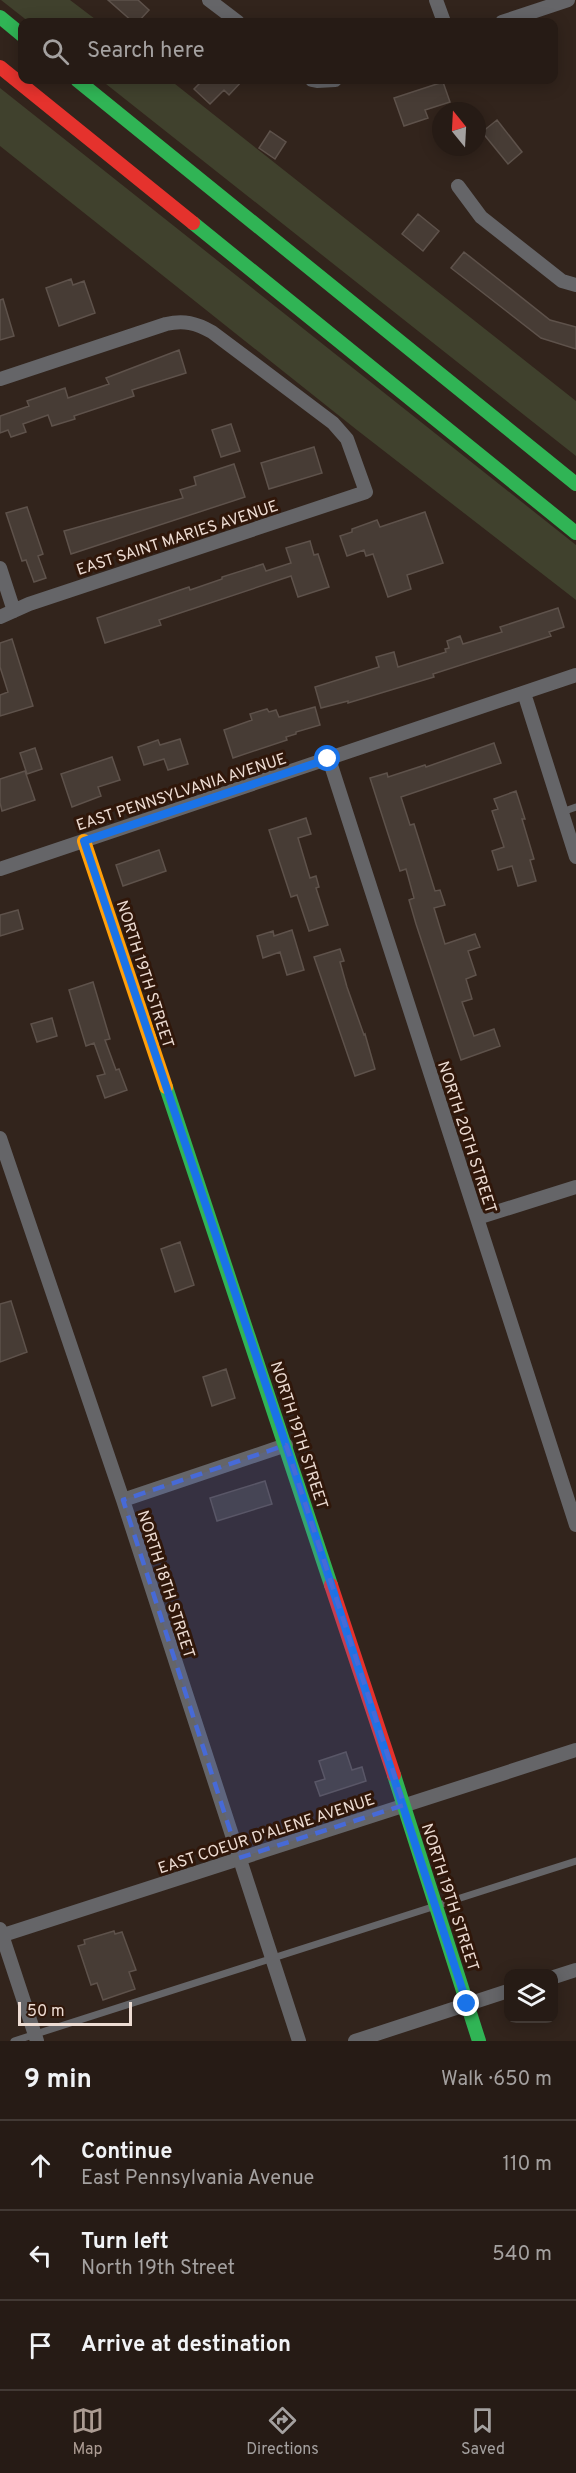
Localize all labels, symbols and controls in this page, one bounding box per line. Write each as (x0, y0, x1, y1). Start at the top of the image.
search box (18, 18, 558, 84)
icon: search (39, 35, 72, 68)
text: Search here (87, 38, 205, 65)
north arrow (432, 102, 486, 156)
street label: EAST SAINT MARIES AVENUE (74, 497, 281, 581)
route start (314, 745, 340, 771)
street label: EAST PENNSYLVANIA AVENUE (74, 749, 289, 836)
street label: NORTH 19TH STREET (111, 898, 177, 1051)
street label: NORTH 20TH STREET (432, 1059, 500, 1216)
street label: NORTH 19TH STREET (265, 1359, 331, 1512)
street label: NORTH 18TH STREET (132, 1508, 198, 1661)
street label: EAST COEUR D'ALENE AVENUE (156, 1790, 378, 1879)
street label: NORTH 19TH STREET (416, 1821, 482, 1974)
map controls (504, 1969, 558, 2023)
button: layers (504, 1969, 558, 2023)
route end (453, 1990, 479, 2016)
scale bar (18, 1999, 132, 2026)
text: 50 m (27, 2002, 65, 2022)
text: 9 min (24, 2064, 92, 2097)
text: Walk · 650 m (441, 2067, 552, 2093)
text: Continue (81, 2139, 172, 2166)
icon: ahead (24, 2149, 57, 2182)
text: 110 m (503, 2152, 552, 2178)
text: East Pennsylvania Avenue (81, 2166, 314, 2192)
text: Turn left (81, 2229, 169, 2256)
icon: left (24, 2239, 57, 2272)
text: 540 m (492, 2242, 552, 2268)
text: North 19th Street (81, 2256, 235, 2282)
icon: arrive (24, 2329, 57, 2362)
text: Arrive at destination (81, 2332, 291, 2359)
tab: Map (71, 2404, 104, 2460)
tab: Directions (246, 2404, 319, 2460)
tab: Saved (461, 2404, 505, 2460)

